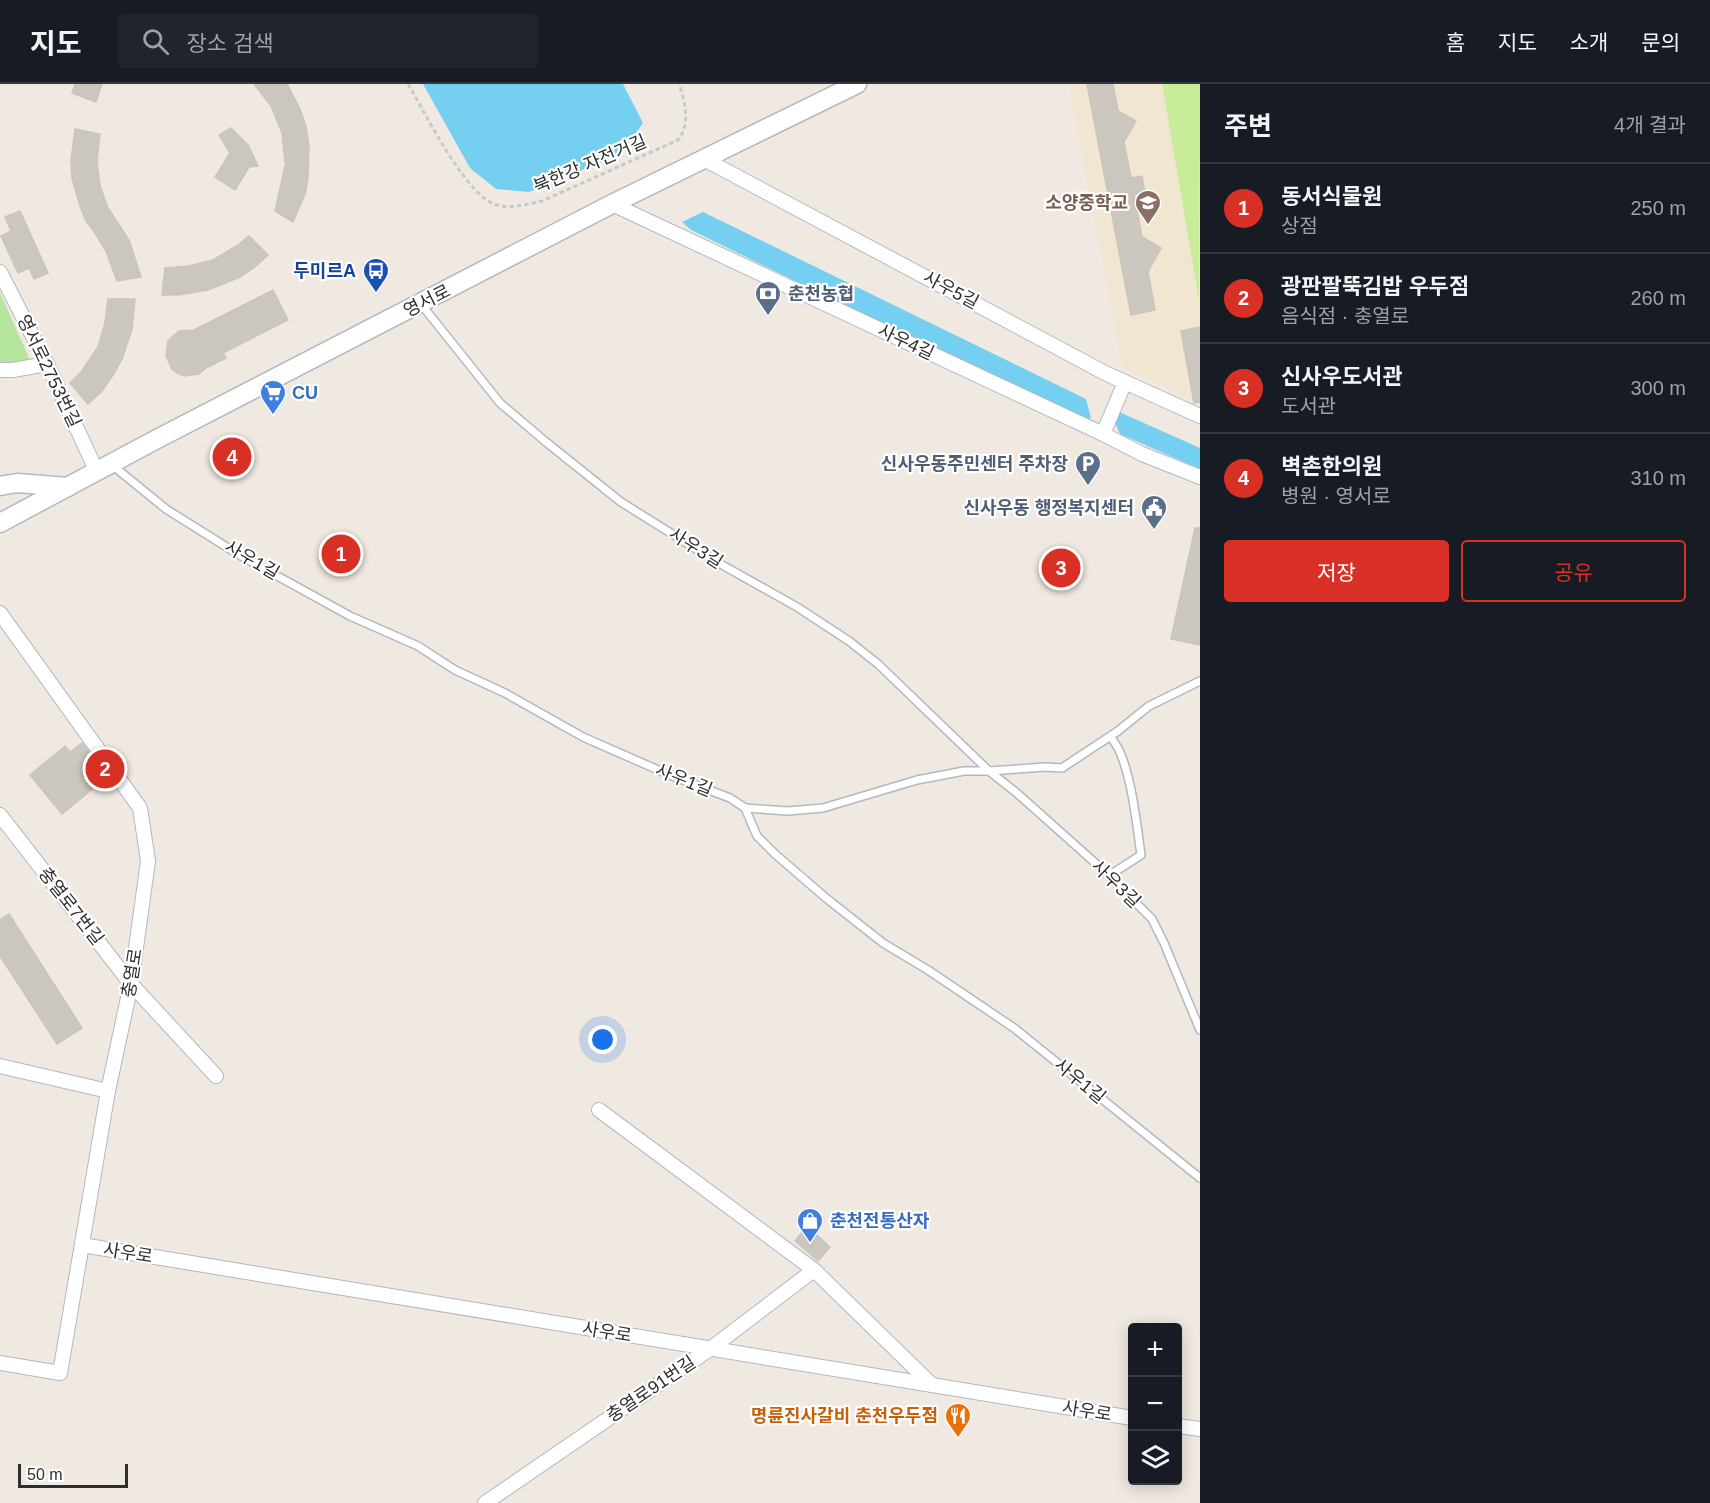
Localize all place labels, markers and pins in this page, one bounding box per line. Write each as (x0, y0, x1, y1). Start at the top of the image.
school or university icon: 소양중학교 (1133, 188, 1163, 226)
place label: 소양중학교 (1045, 193, 1128, 213)
bus stop icon: 두미르A (361, 256, 391, 294)
place label: 두미르A (293, 261, 356, 281)
bank icon: 춘천농협 (753, 279, 783, 317)
place label: 춘천농협 (788, 284, 854, 304)
supermarket icon: CU (258, 378, 288, 416)
place label: CU (292, 383, 318, 403)
pin: 4 (212, 434, 252, 479)
parking icon: 신사우동주민센터 주차장 (1073, 449, 1103, 487)
place label: 신사우동주민센터 주차장 (881, 454, 1068, 474)
public building icon: 신사우동 행정복지센터 (1139, 493, 1169, 531)
place label: 신사우동 행정복지센터 (963, 498, 1134, 518)
pin: 1 (322, 532, 360, 576)
pin: 3 (1042, 546, 1080, 590)
pin: 2 (86, 746, 124, 792)
shop icon: 춘천전통산자 (795, 1206, 825, 1244)
place label: 춘천전통산자 (830, 1211, 930, 1231)
restaurant icon: 명륜진사갈비 춘천우두점 (943, 1401, 973, 1439)
place label: 명륜진사갈비 춘천우두점 (751, 1406, 938, 1426)

